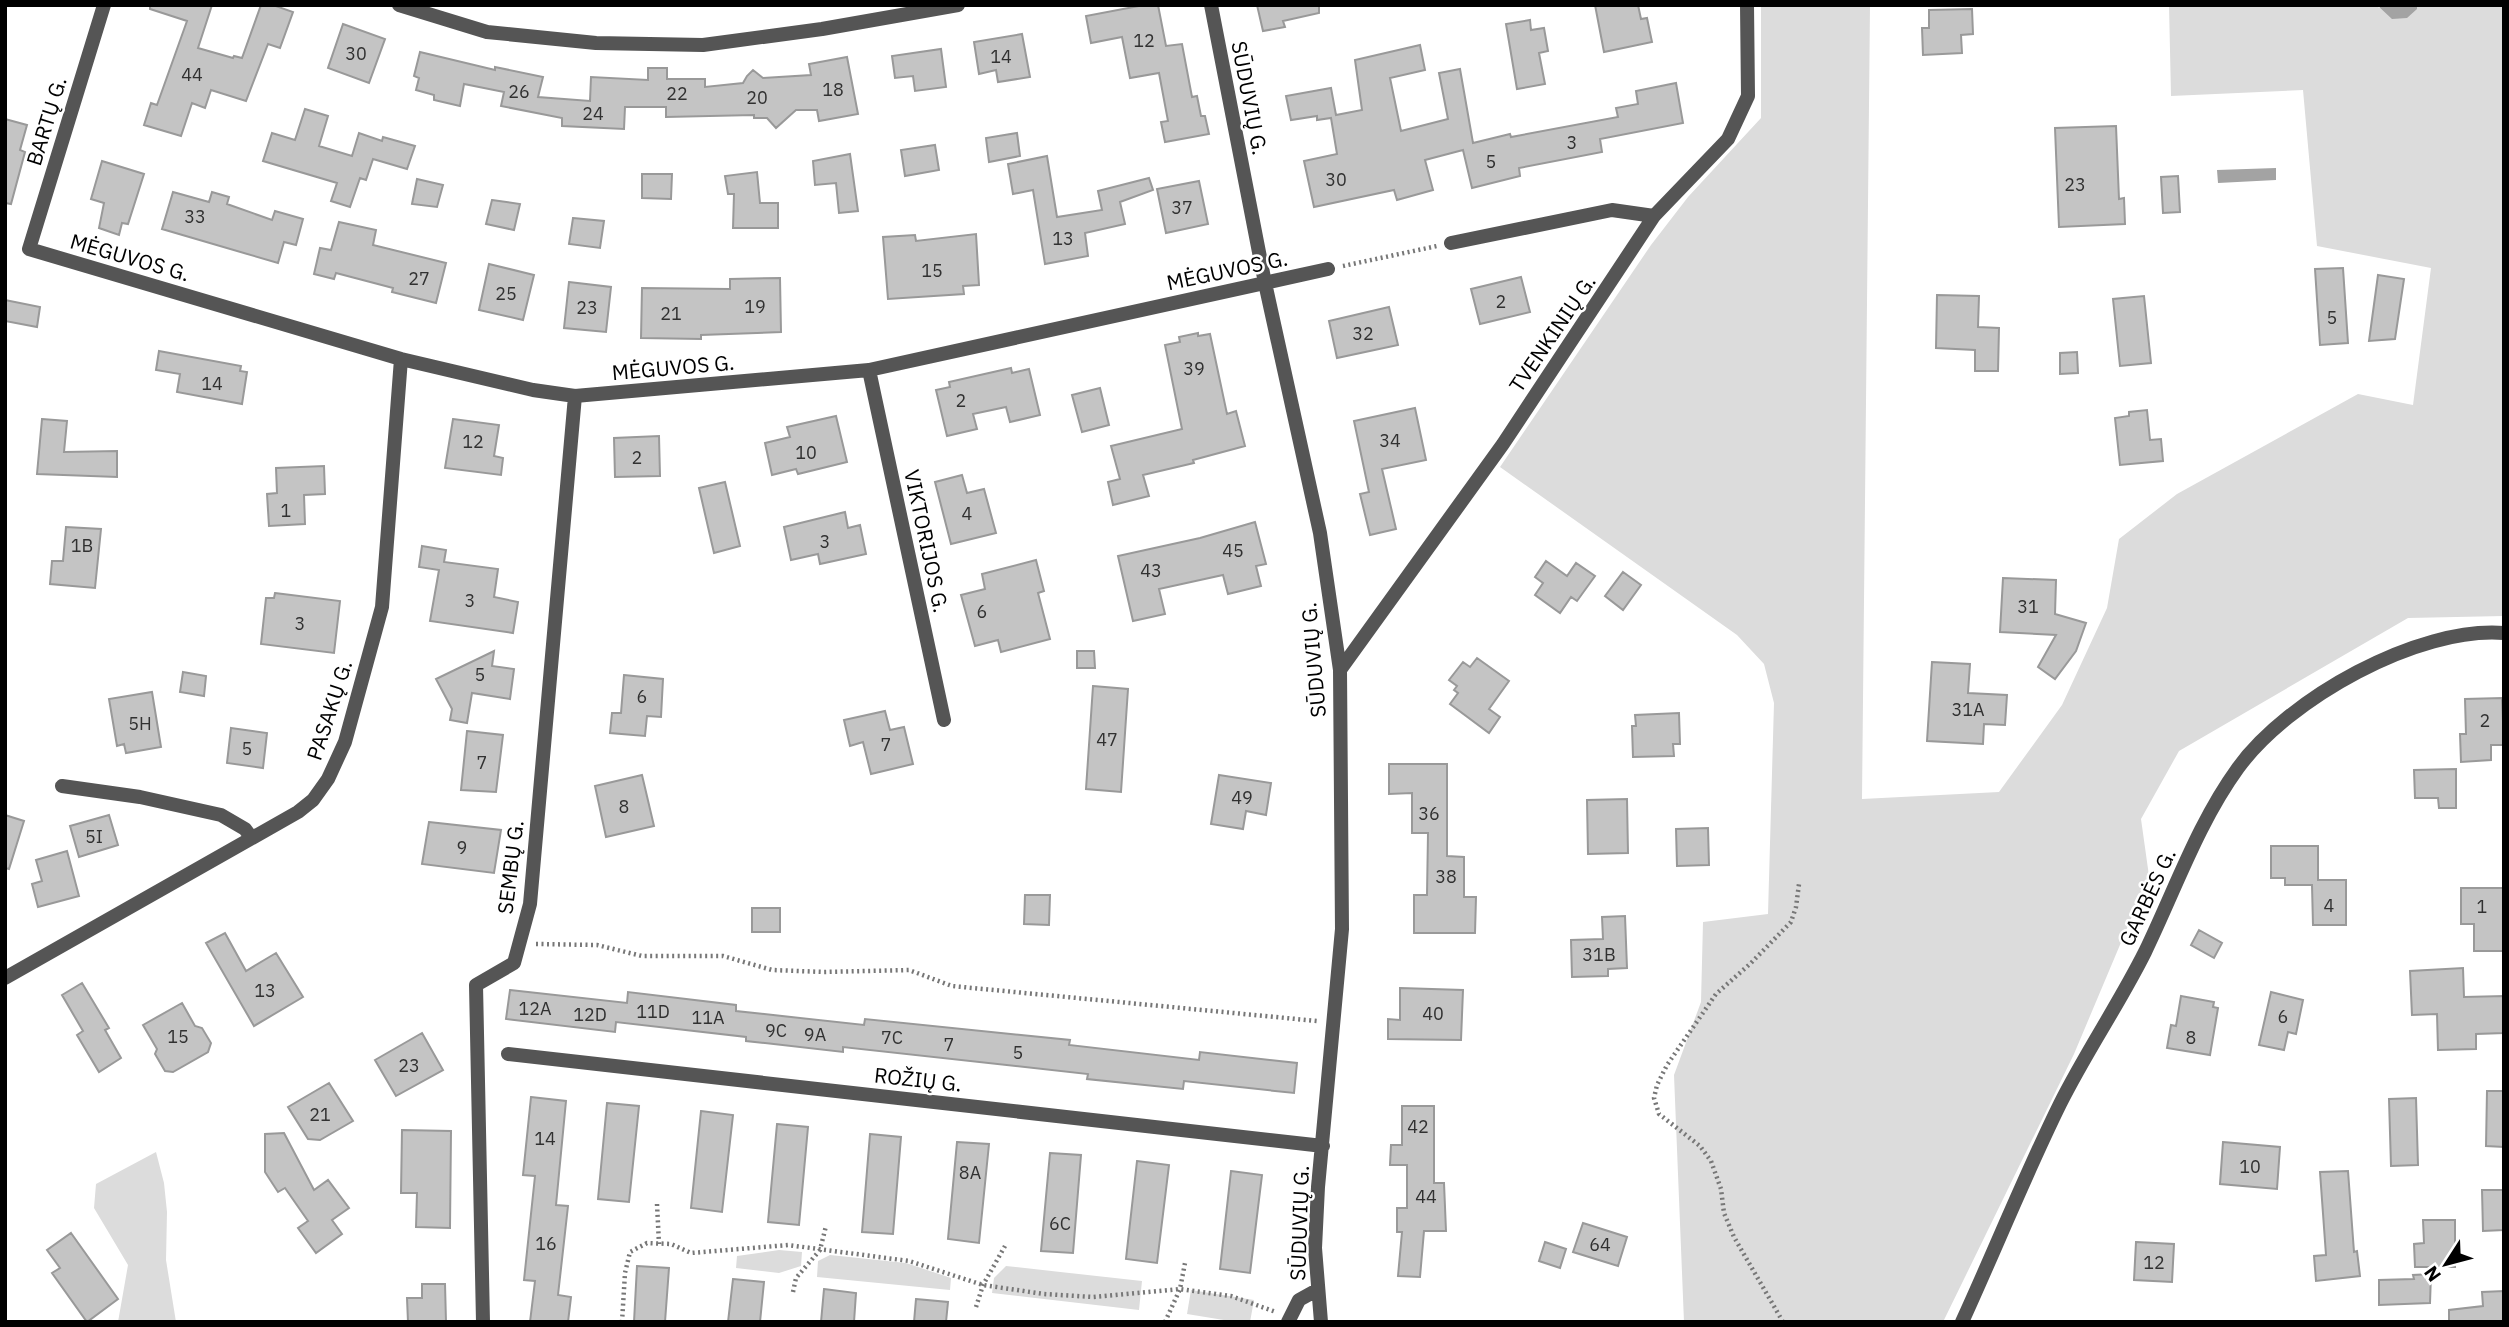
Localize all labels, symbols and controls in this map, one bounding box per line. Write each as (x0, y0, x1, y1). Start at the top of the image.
house number: 12 (1133, 29, 1155, 52)
street label: SŪDUVIŲ G. (1225, 39, 1275, 157)
house number: 30 (345, 42, 367, 65)
house number: 14 (990, 45, 1012, 68)
house number: 44 (181, 63, 203, 86)
street label: BARTŲ G. (19, 73, 73, 169)
house number: 18 (822, 78, 844, 101)
house number: 26 (508, 80, 530, 103)
house number: 22 (666, 82, 688, 105)
house number: 20 (746, 86, 768, 109)
house number: 24 (582, 102, 604, 125)
house number: 3 (1567, 131, 1577, 154)
house number: 5 (1486, 150, 1496, 173)
house number: 30 (1325, 168, 1347, 191)
house number: 23 (2064, 173, 2086, 196)
house number: 37 (1171, 196, 1193, 219)
house number: 33 (184, 205, 206, 228)
street label: MĖGUVOS G. (67, 227, 193, 287)
house number: 13 (1052, 227, 1074, 250)
street label: MĖGUVOS G. (1164, 244, 1290, 296)
house number: 15 (921, 259, 943, 282)
house number: 27 (408, 267, 430, 290)
street label: TVENKINIŲ G. (1502, 269, 1602, 397)
house number: 25 (495, 282, 517, 305)
house number: 2 (1496, 290, 1506, 313)
house number: 19 (744, 295, 766, 318)
house number: 23 (576, 296, 598, 319)
house number: 21 (660, 302, 682, 325)
house number: 5 (2327, 306, 2337, 329)
house number: 32 (1352, 322, 1374, 345)
street label: MĖGUVOS G. (611, 348, 735, 386)
house number: 39 (1183, 357, 1205, 380)
house number: 14 (201, 372, 223, 395)
house number: 2 (956, 389, 966, 412)
house number: 34 (1379, 429, 1401, 452)
house number: 12 (462, 430, 484, 453)
house number: 10 (795, 441, 817, 464)
house number: 2 (632, 446, 642, 469)
street label: VIKTORIJOS G. (898, 467, 956, 615)
house number: 1 (281, 499, 291, 522)
house number: 4 (962, 502, 973, 525)
house number: 3 (820, 530, 830, 553)
house number: 1B (71, 534, 93, 557)
house number: 45 (1222, 539, 1244, 562)
house number: 43 (1140, 559, 1162, 582)
house number: 3 (465, 589, 475, 612)
house number: 31 (2017, 595, 2039, 618)
house number: 6 (977, 600, 987, 623)
street label: SŪDUVIŲ G. (1294, 601, 1332, 719)
house number: 3 (295, 612, 305, 635)
street label: PASAKŲ G. (300, 656, 358, 764)
house number: 5 (475, 663, 485, 686)
house number: 6 (637, 685, 647, 708)
house number: 31A (1951, 698, 1985, 721)
house number: 2 (2480, 709, 2490, 732)
house number: 5H (128, 712, 152, 735)
house number: 47 (1096, 728, 1118, 751)
house number: 7 (881, 733, 891, 756)
house number: 5 (242, 737, 252, 760)
house number: 7 (477, 751, 487, 774)
house number: 49 (1231, 786, 1253, 809)
house number: 8 (619, 795, 629, 818)
house number: 36 (1418, 802, 1440, 825)
street label: SEMBŲ G. (490, 818, 530, 916)
house number: 5I (85, 825, 103, 848)
house number: 9 (457, 836, 467, 859)
street label: GARBĖS G. (2112, 844, 2182, 950)
house number: 38 (1435, 865, 1457, 888)
house number: 4 (2324, 894, 2335, 917)
house number: 1 (2477, 895, 2487, 918)
house number: 31B (1582, 943, 1616, 966)
house number: 13 (254, 979, 276, 1002)
house number: 12A (518, 997, 552, 1020)
house number: 11D (636, 1000, 670, 1023)
house number: 40 (1422, 1002, 1444, 1025)
house number: 12D (573, 1003, 607, 1026)
house number: 6 (2278, 1005, 2288, 1028)
house number: 11A (691, 1006, 725, 1029)
house number: 9C (765, 1019, 787, 1042)
house number: 9A (804, 1023, 827, 1046)
house number: 15 (167, 1025, 189, 1048)
house number: 7C (881, 1026, 903, 1049)
house number: 8 (2186, 1026, 2196, 1049)
house number: 7 (944, 1033, 954, 1056)
house number: 5 (1013, 1041, 1023, 1064)
house number: 23 (398, 1054, 420, 1077)
street label: ROŽIŲ G. (873, 1060, 963, 1098)
house number: 21 (309, 1103, 331, 1126)
house number: 42 (1407, 1115, 1429, 1138)
house number: 14 (534, 1127, 556, 1150)
house number: 10 (2239, 1155, 2261, 1178)
house number: 8A (959, 1161, 982, 1184)
street label: SŪDUVIŲ G. (1283, 1165, 1315, 1281)
house number: 44 (1415, 1185, 1437, 1208)
house number: 6C (1049, 1212, 1071, 1235)
north arrow (2411, 1229, 2481, 1299)
house number: 16 (535, 1232, 557, 1255)
house number: 64 (1589, 1233, 1611, 1256)
house number: 12 (2143, 1251, 2165, 1274)
text: N (2418, 1261, 2446, 1287)

